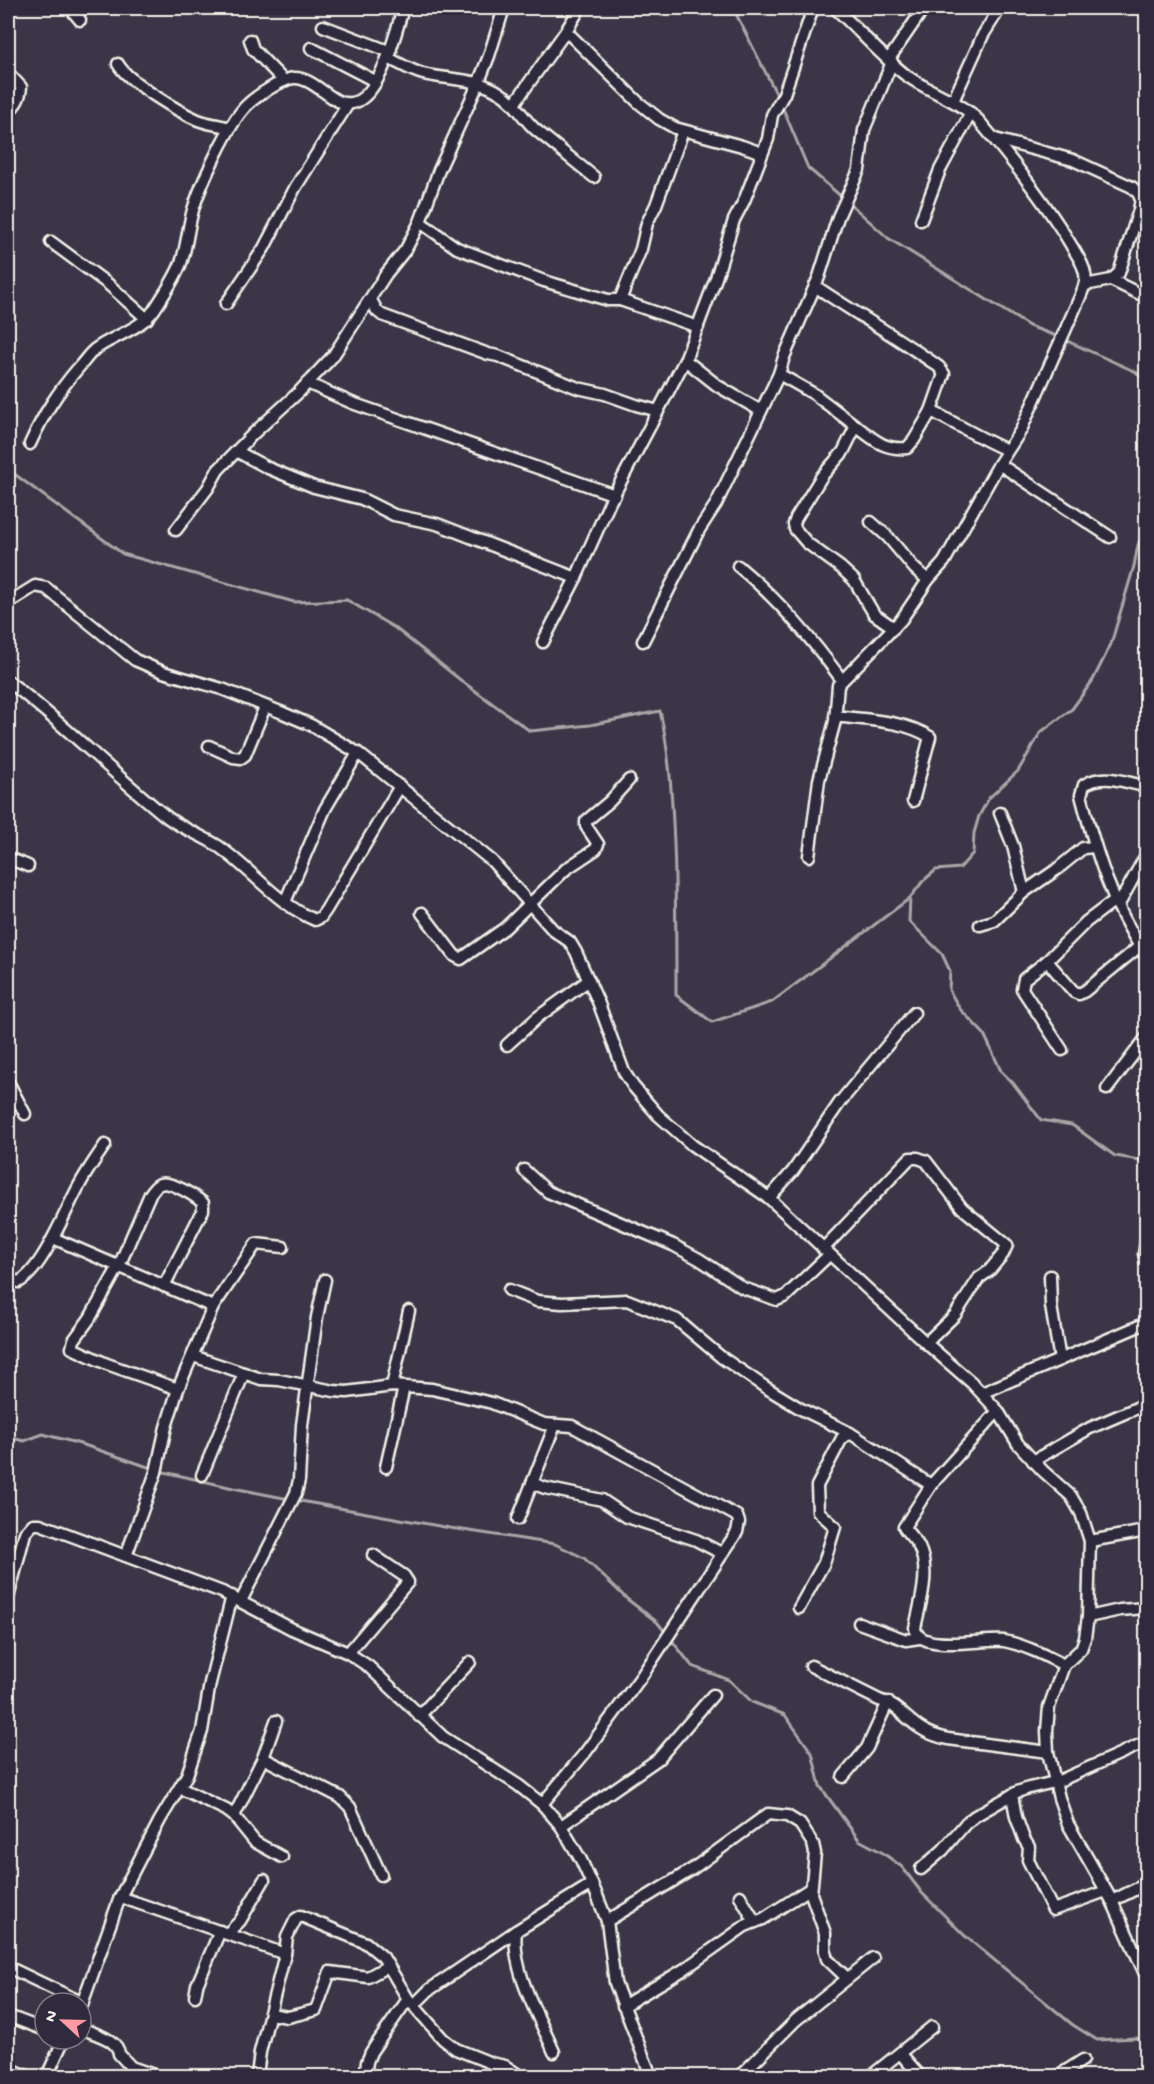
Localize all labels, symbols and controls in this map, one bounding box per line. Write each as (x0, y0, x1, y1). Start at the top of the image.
north arrow (33, 1991, 93, 2051)
text: N (42, 2008, 63, 2025)

